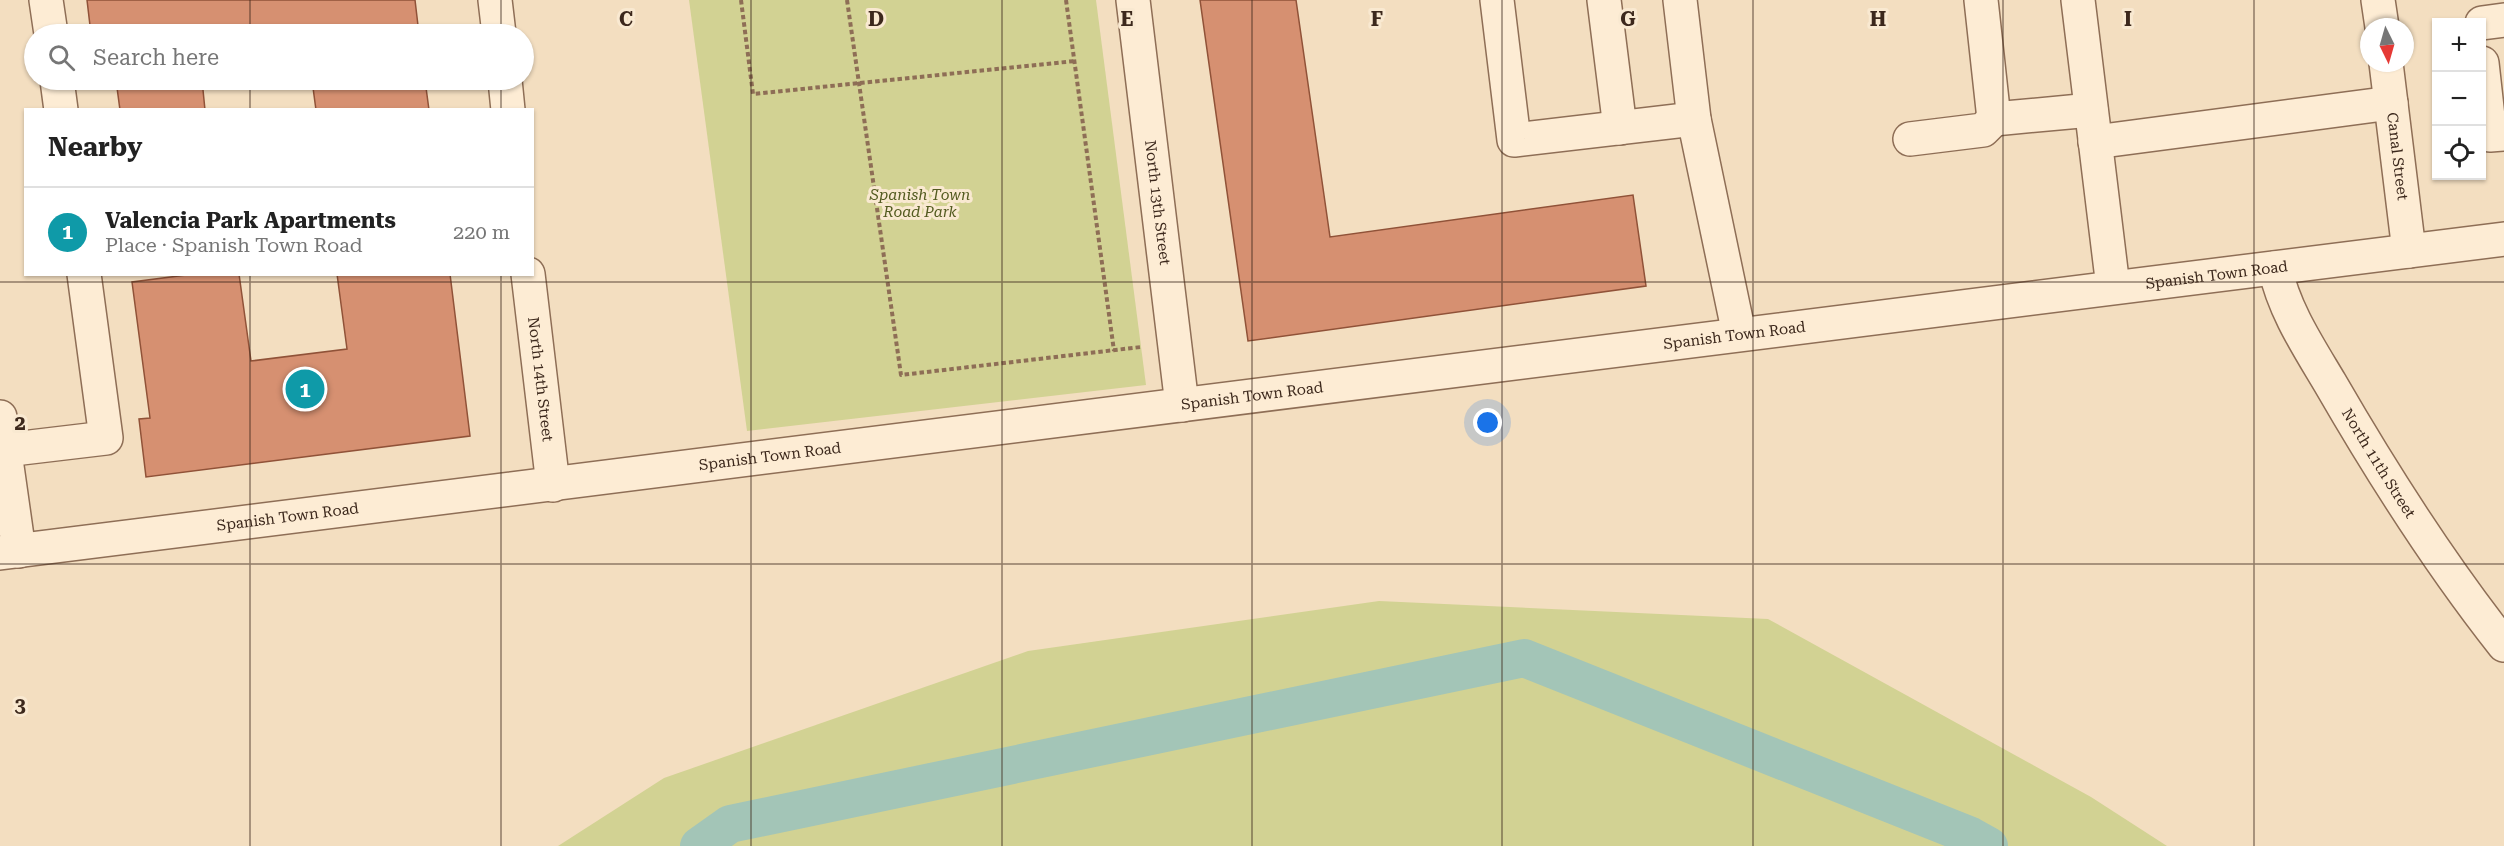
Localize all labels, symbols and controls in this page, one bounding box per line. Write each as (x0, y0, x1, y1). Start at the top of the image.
text: C (619, 7, 633, 31)
text: D (868, 7, 884, 31)
text: E (1121, 7, 1134, 31)
text: F (1371, 7, 1383, 31)
text: G (1620, 7, 1636, 31)
text: H (1870, 7, 1886, 31)
text: I (2124, 7, 2132, 31)
north arrow (2360, 18, 2414, 72)
map controls (2432, 18, 2486, 180)
button: + (2432, 18, 2486, 72)
search box (24, 24, 534, 90)
icon: search (45, 41, 78, 74)
text: Search here (93, 45, 219, 70)
button: − (2432, 72, 2486, 126)
street label: Canal Street (2383, 111, 2412, 202)
button: locate (2432, 126, 2486, 180)
text: Nearby (48, 132, 142, 162)
street label: North 13th Street (1141, 139, 1174, 266)
park label: Spanish Town Road Park (869, 186, 970, 221)
text: Valencia Park Apartments (105, 208, 396, 233)
text: 1 (62, 220, 73, 244)
text: 220 m (453, 220, 510, 244)
text: Place · Spanish Town Road (105, 233, 363, 257)
street label: Spanish Town Road (2145, 257, 2289, 293)
street label: North 14th Street (524, 316, 557, 443)
street label: Spanish Town Road (1662, 318, 1807, 353)
pin: 1 (286, 366, 324, 412)
street label: Spanish Town Road (1180, 378, 1325, 414)
street label: North 11th Street (2338, 405, 2420, 522)
your location (1473, 408, 1502, 437)
text: 2 (14, 411, 26, 435)
street label: Spanish Town Road (698, 439, 842, 474)
street label: Spanish Town Road (216, 499, 360, 535)
text: 3 (14, 693, 26, 717)

